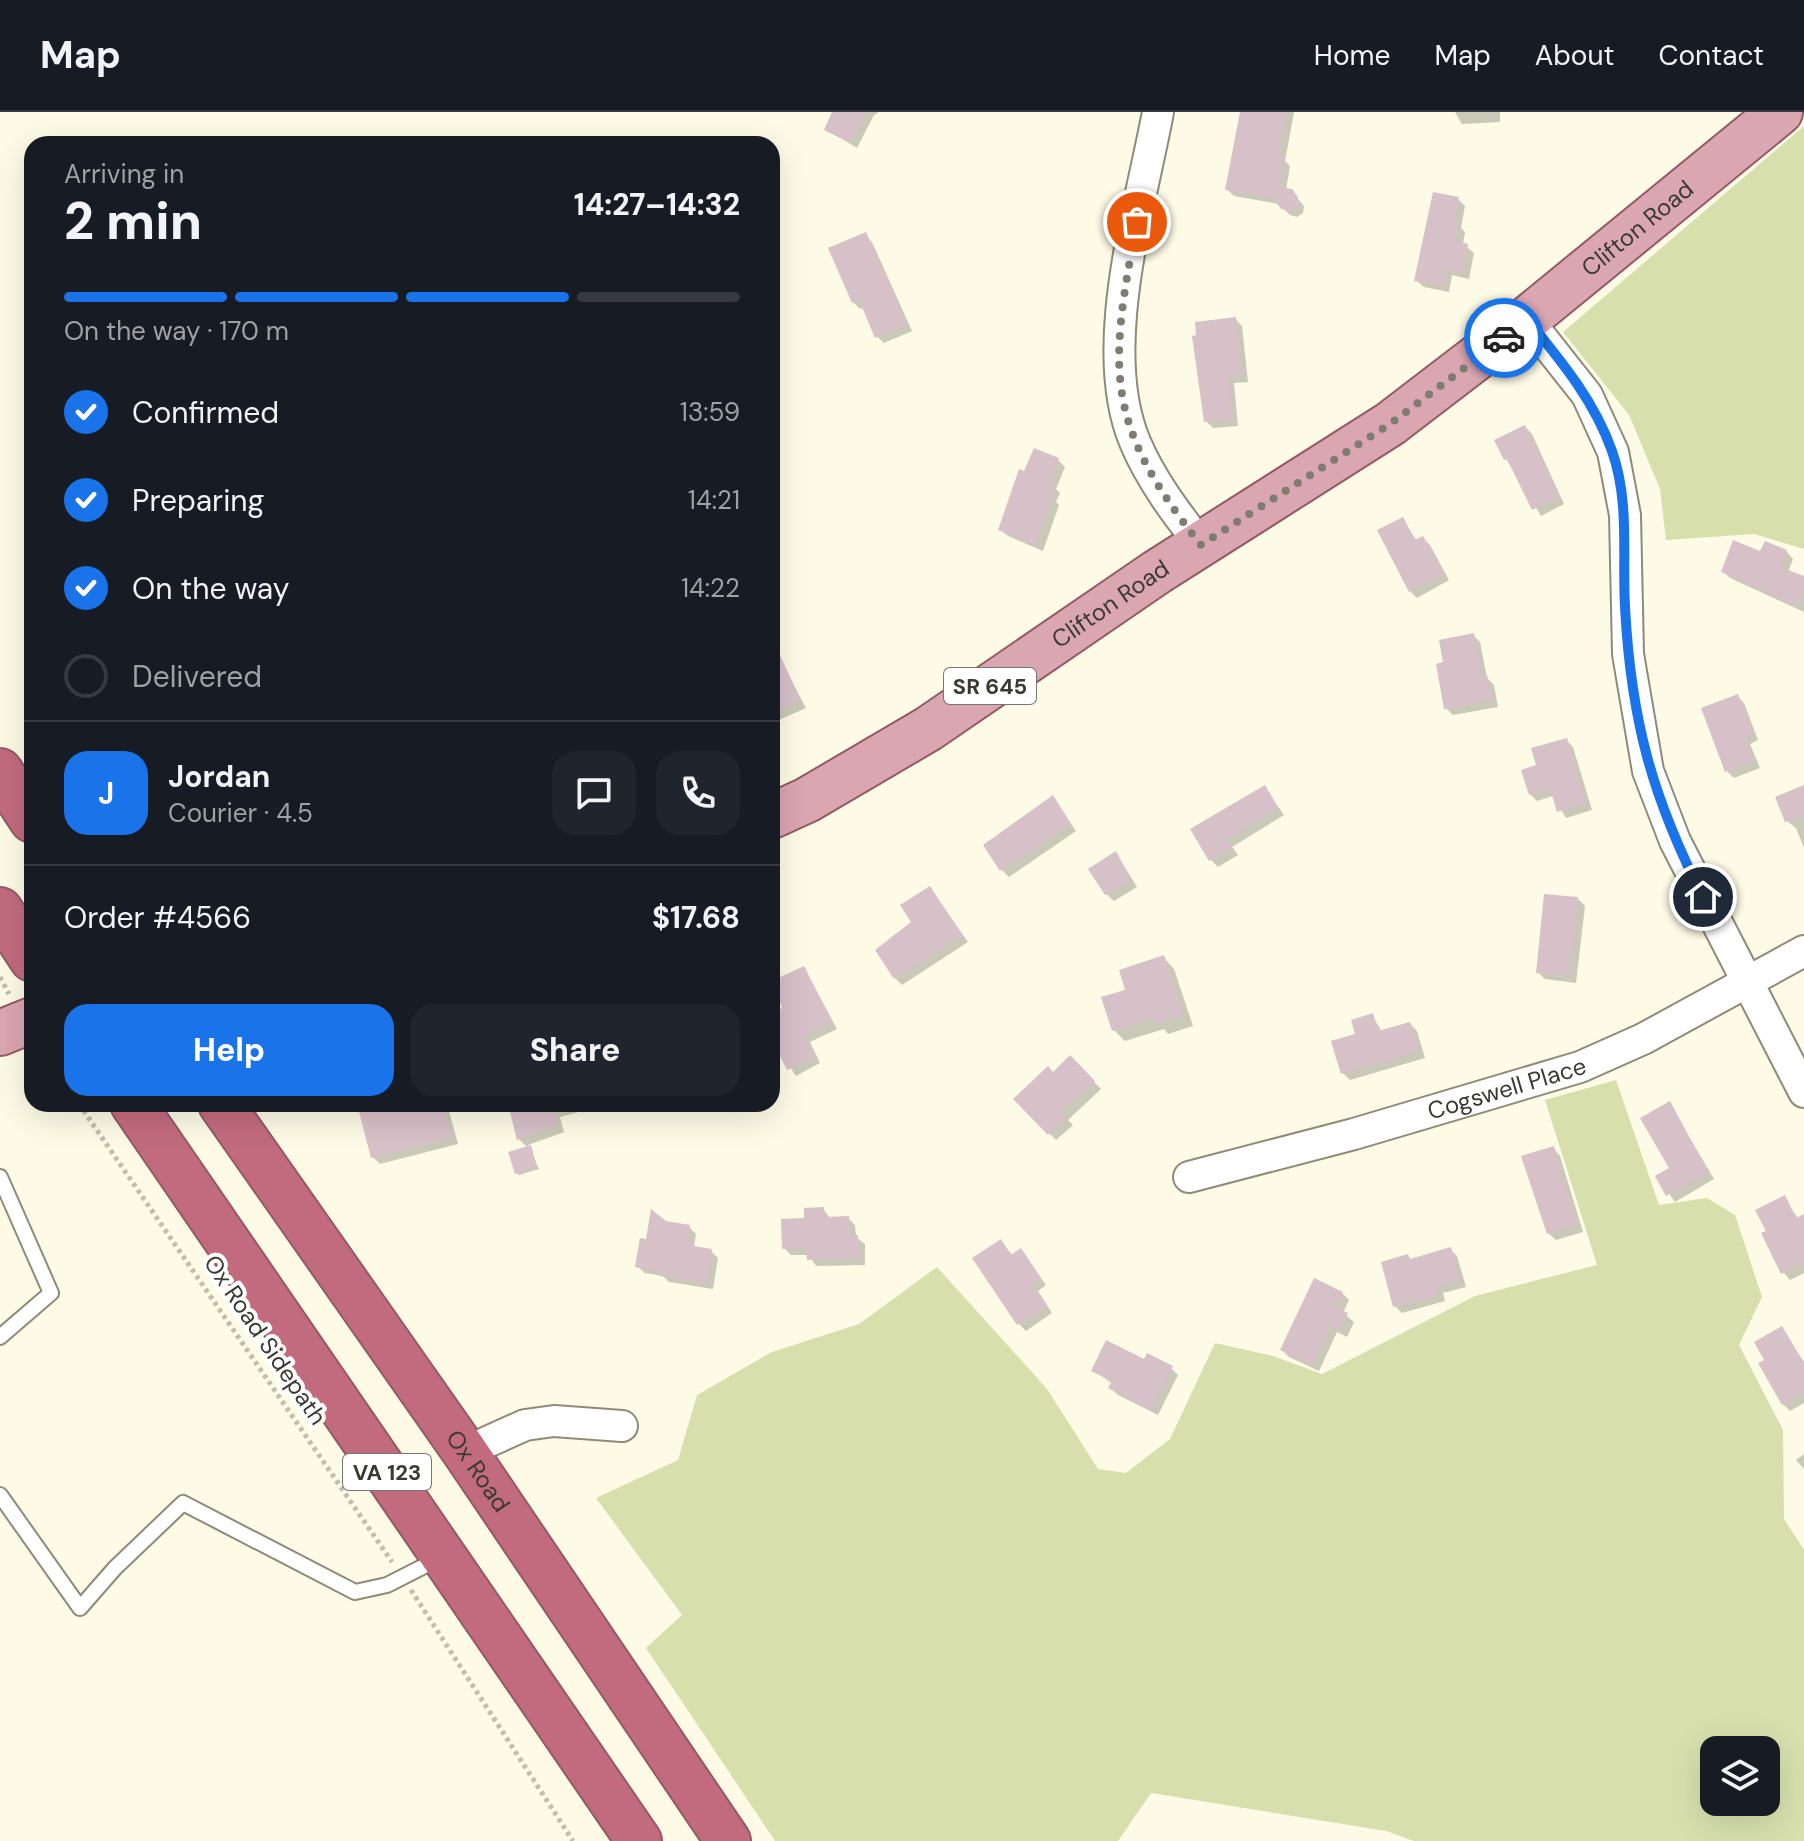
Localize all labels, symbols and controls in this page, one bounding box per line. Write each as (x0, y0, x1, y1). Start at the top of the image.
text: Map (40, 30, 121, 80)
text: Home (1314, 37, 1390, 74)
text: Map (1434, 37, 1491, 74)
text: About (1535, 37, 1614, 74)
text: Contact (1658, 37, 1764, 74)
text: Arriving in (64, 157, 184, 191)
street label: Clifton Road (1575, 173, 1700, 283)
text: 14:27–14:32 (574, 185, 740, 224)
text: 2 min (64, 187, 202, 255)
pin (1103, 188, 1171, 256)
icon: bag (1115, 200, 1159, 244)
courier (1464, 298, 1544, 378)
text: On the way · 170 m (64, 314, 289, 348)
icon: car (1482, 316, 1526, 360)
icon: check (64, 390, 108, 434)
text: Confirmed (132, 393, 279, 432)
text: 13:59 (680, 395, 740, 429)
icon: check (64, 478, 108, 522)
text: Preparing (132, 481, 264, 520)
text: 14:21 (688, 483, 740, 517)
street label: Clifton Road (1045, 552, 1175, 655)
icon: check (64, 566, 108, 610)
text: On the way (132, 569, 289, 608)
text: 14:22 (681, 571, 740, 605)
text: Delivered (132, 657, 262, 696)
road number: SR 645 (944, 668, 1036, 704)
button: chat (552, 751, 636, 835)
button: phone (656, 751, 740, 835)
text: Jordan (168, 757, 270, 796)
text: J (98, 774, 114, 813)
text: Courier · 4.5 (168, 796, 313, 830)
pin (1669, 863, 1737, 931)
icon: home (1681, 875, 1725, 919)
text: Order #4566 (64, 898, 251, 937)
text: $17.68 (652, 898, 740, 937)
button: Help (64, 1004, 394, 1096)
button: Share (410, 1004, 740, 1096)
street label: Cogswell Place (1424, 1050, 1590, 1126)
street label: Ox Road Sidepath (197, 1249, 334, 1431)
street label: Ox Road (439, 1424, 517, 1518)
road number: VA 123 (343, 1454, 431, 1490)
map controls (1700, 1736, 1780, 1816)
button: layers (1700, 1736, 1780, 1816)

